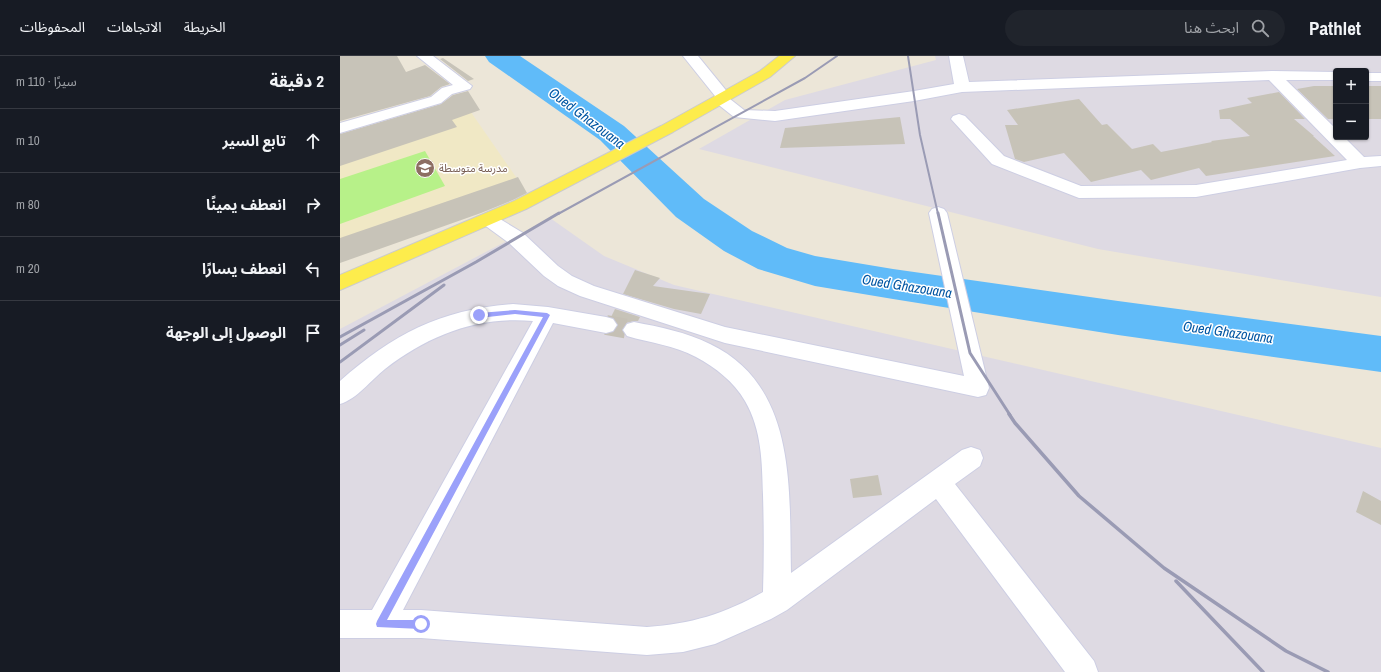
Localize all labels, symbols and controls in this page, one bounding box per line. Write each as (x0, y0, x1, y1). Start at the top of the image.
search box (1005, 10, 1285, 46)
text: Pathlet (1309, 15, 1361, 41)
text: ابحث هنا (1184, 17, 1239, 38)
icon: search (1249, 17, 1271, 39)
text: المحفوظات (20, 18, 85, 36)
text: الاتجاهات (107, 18, 162, 36)
text: الخريطة (184, 18, 226, 36)
map controls (1333, 68, 1369, 140)
button: + (1333, 68, 1369, 104)
text: 2 دقيقة (270, 69, 324, 92)
text: سيرًا · 110 m (16, 73, 77, 90)
water label: Oued Ghazouana (545, 84, 629, 152)
button: − (1333, 104, 1369, 140)
text: تابع السير (222, 130, 286, 151)
icon: ahead (302, 130, 324, 152)
text: 10 m (16, 132, 40, 149)
school or university icon: مدرسة متوسطة (414, 157, 436, 179)
place label: مدرسة متوسطة (439, 161, 508, 175)
text: انعطف يمينًا (206, 194, 286, 215)
icon: right (302, 194, 324, 216)
text: 80 m (16, 196, 40, 213)
text: انعطف يسارًا (202, 258, 286, 279)
icon: left (302, 258, 324, 280)
text: 20 m (16, 260, 40, 277)
water label: Oued Ghazouana (861, 270, 953, 302)
route end (470, 306, 488, 324)
water label: Oued Ghazouana (1182, 317, 1274, 347)
text: الوصول إلى الوجهة (166, 322, 286, 343)
icon: arrive (302, 322, 324, 344)
route start (412, 615, 430, 633)

